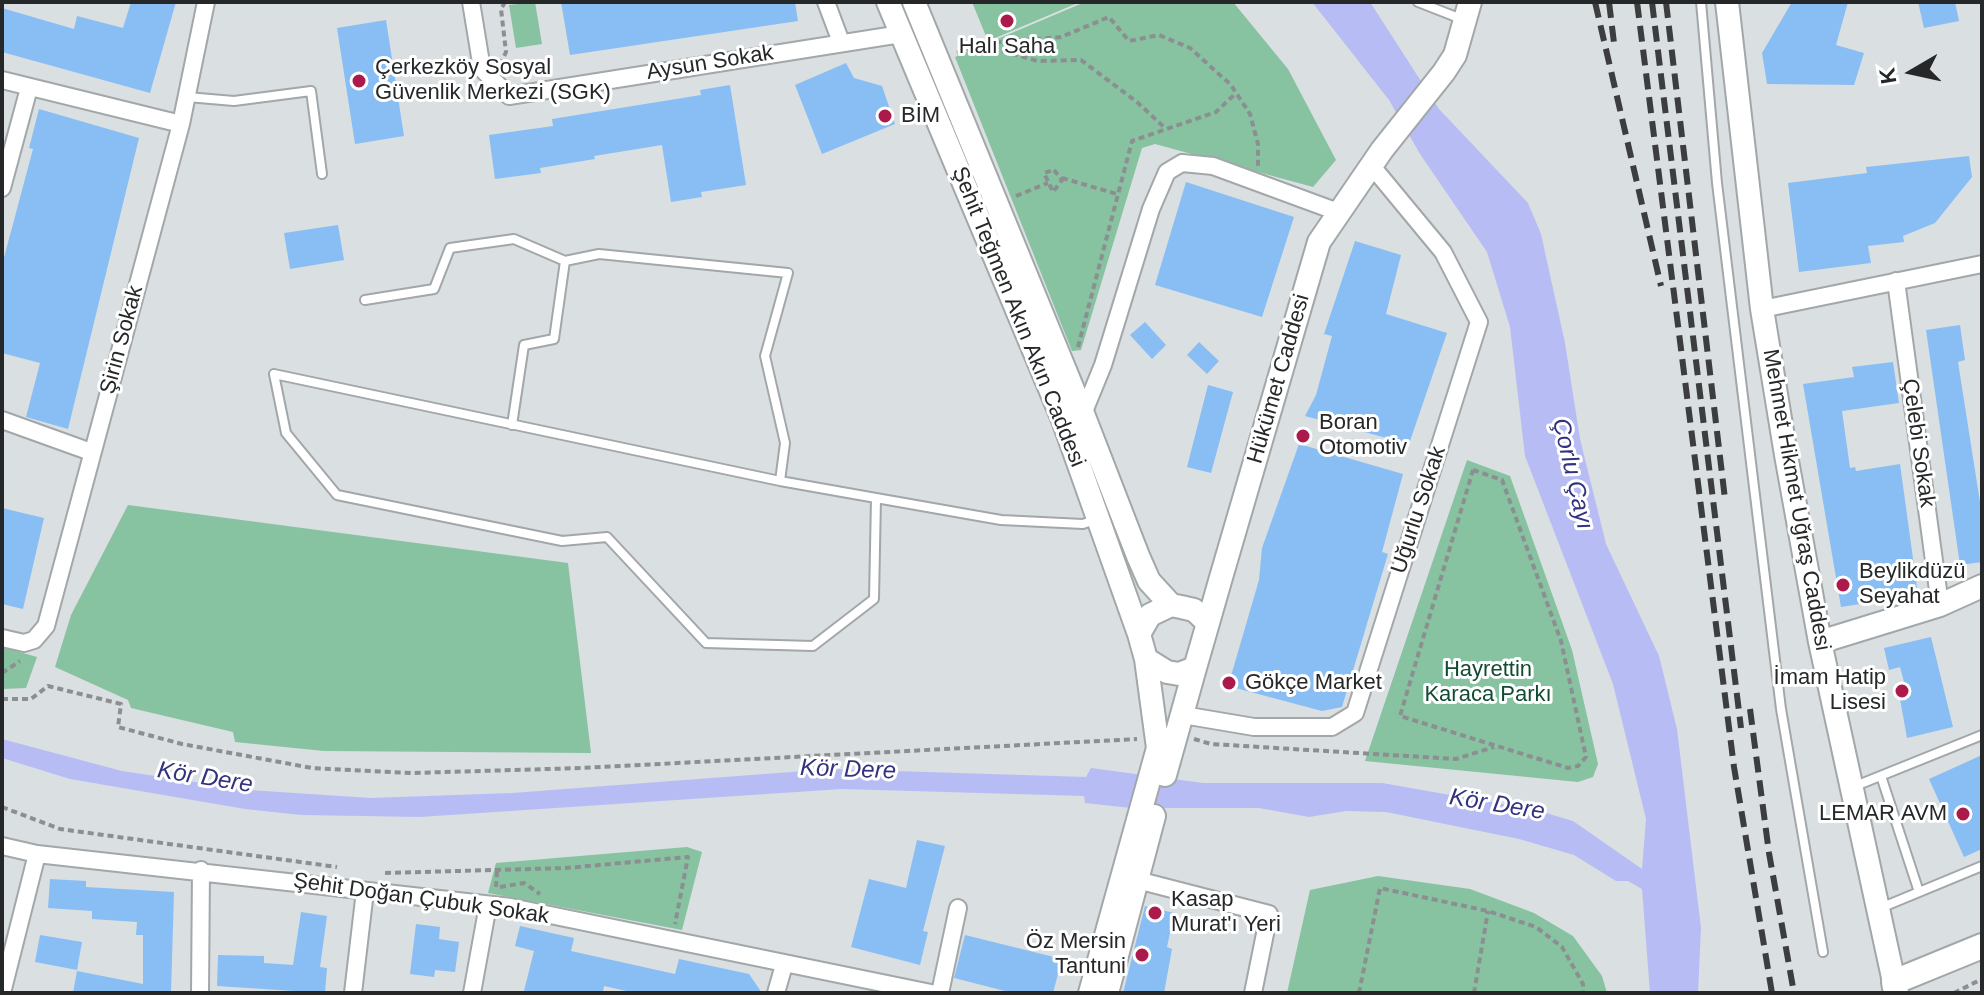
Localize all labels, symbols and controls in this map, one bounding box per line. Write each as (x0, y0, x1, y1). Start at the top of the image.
marker: Halı Saha (998, 12, 1016, 30)
north arrow (1872, 32, 1952, 112)
place label: Halı Saha (959, 34, 1055, 60)
street label: Aysun Sokak (645, 40, 775, 86)
place label: Çerkezköy Sosyal Güvenlik Merkezi (SGK) (375, 55, 611, 106)
text: K (1874, 66, 1901, 86)
marker: Çerkezköy Sosyal Güvenlik Merkezi (SGK) (350, 72, 368, 90)
place label: BİM (901, 103, 940, 129)
marker: BİM (876, 107, 894, 125)
street label: Şehit Teğmen Akın Akın Caddesi (946, 163, 1090, 471)
street label: Şirin Sokak (95, 283, 149, 397)
street label: Hükümet Caddesi (1242, 291, 1316, 467)
street label: Mehmet Hikmet Uğraş Caddesi (1756, 347, 1836, 653)
street label: Çelebi Sokak (1896, 377, 1940, 509)
place label: Boran Otomotiv (1319, 410, 1407, 462)
water label: Çorlu Çayı (1545, 416, 1599, 532)
marker: Boran Otomotiv (1294, 427, 1312, 445)
street label: Uğurlu Sokak (1386, 443, 1452, 577)
place label: Beylikdüzü Seyahat (1859, 559, 1965, 610)
marker: Beylikdüzü Seyahat (1834, 576, 1852, 594)
park label: Hayrettin Karaca Parkı (1424, 657, 1552, 708)
place label: İmam Hatip Lisesi (1774, 665, 1886, 716)
place label: Gökçe Market (1245, 670, 1382, 696)
marker: Gökçe Market (1220, 674, 1238, 692)
marker: İmam Hatip Lisesi (1893, 682, 1911, 700)
water label: Kör Dere (800, 754, 896, 786)
water label: Kör Dere (155, 756, 255, 800)
water label: Kör Dere (1447, 783, 1547, 827)
place label: LEMAR AVM (1819, 801, 1947, 827)
marker: LEMAR AVM (1954, 805, 1972, 823)
street label: Şehit Doğan Çubuk Sokak (291, 868, 551, 930)
place label: Kasap Murat'ı Yeri (1171, 887, 1281, 938)
marker: Kasap Murat'ı Yeri (1146, 904, 1164, 922)
place label: Öz Mersin Tantuni (1026, 929, 1126, 980)
marker: Öz Mersin Tantuni (1133, 946, 1151, 964)

